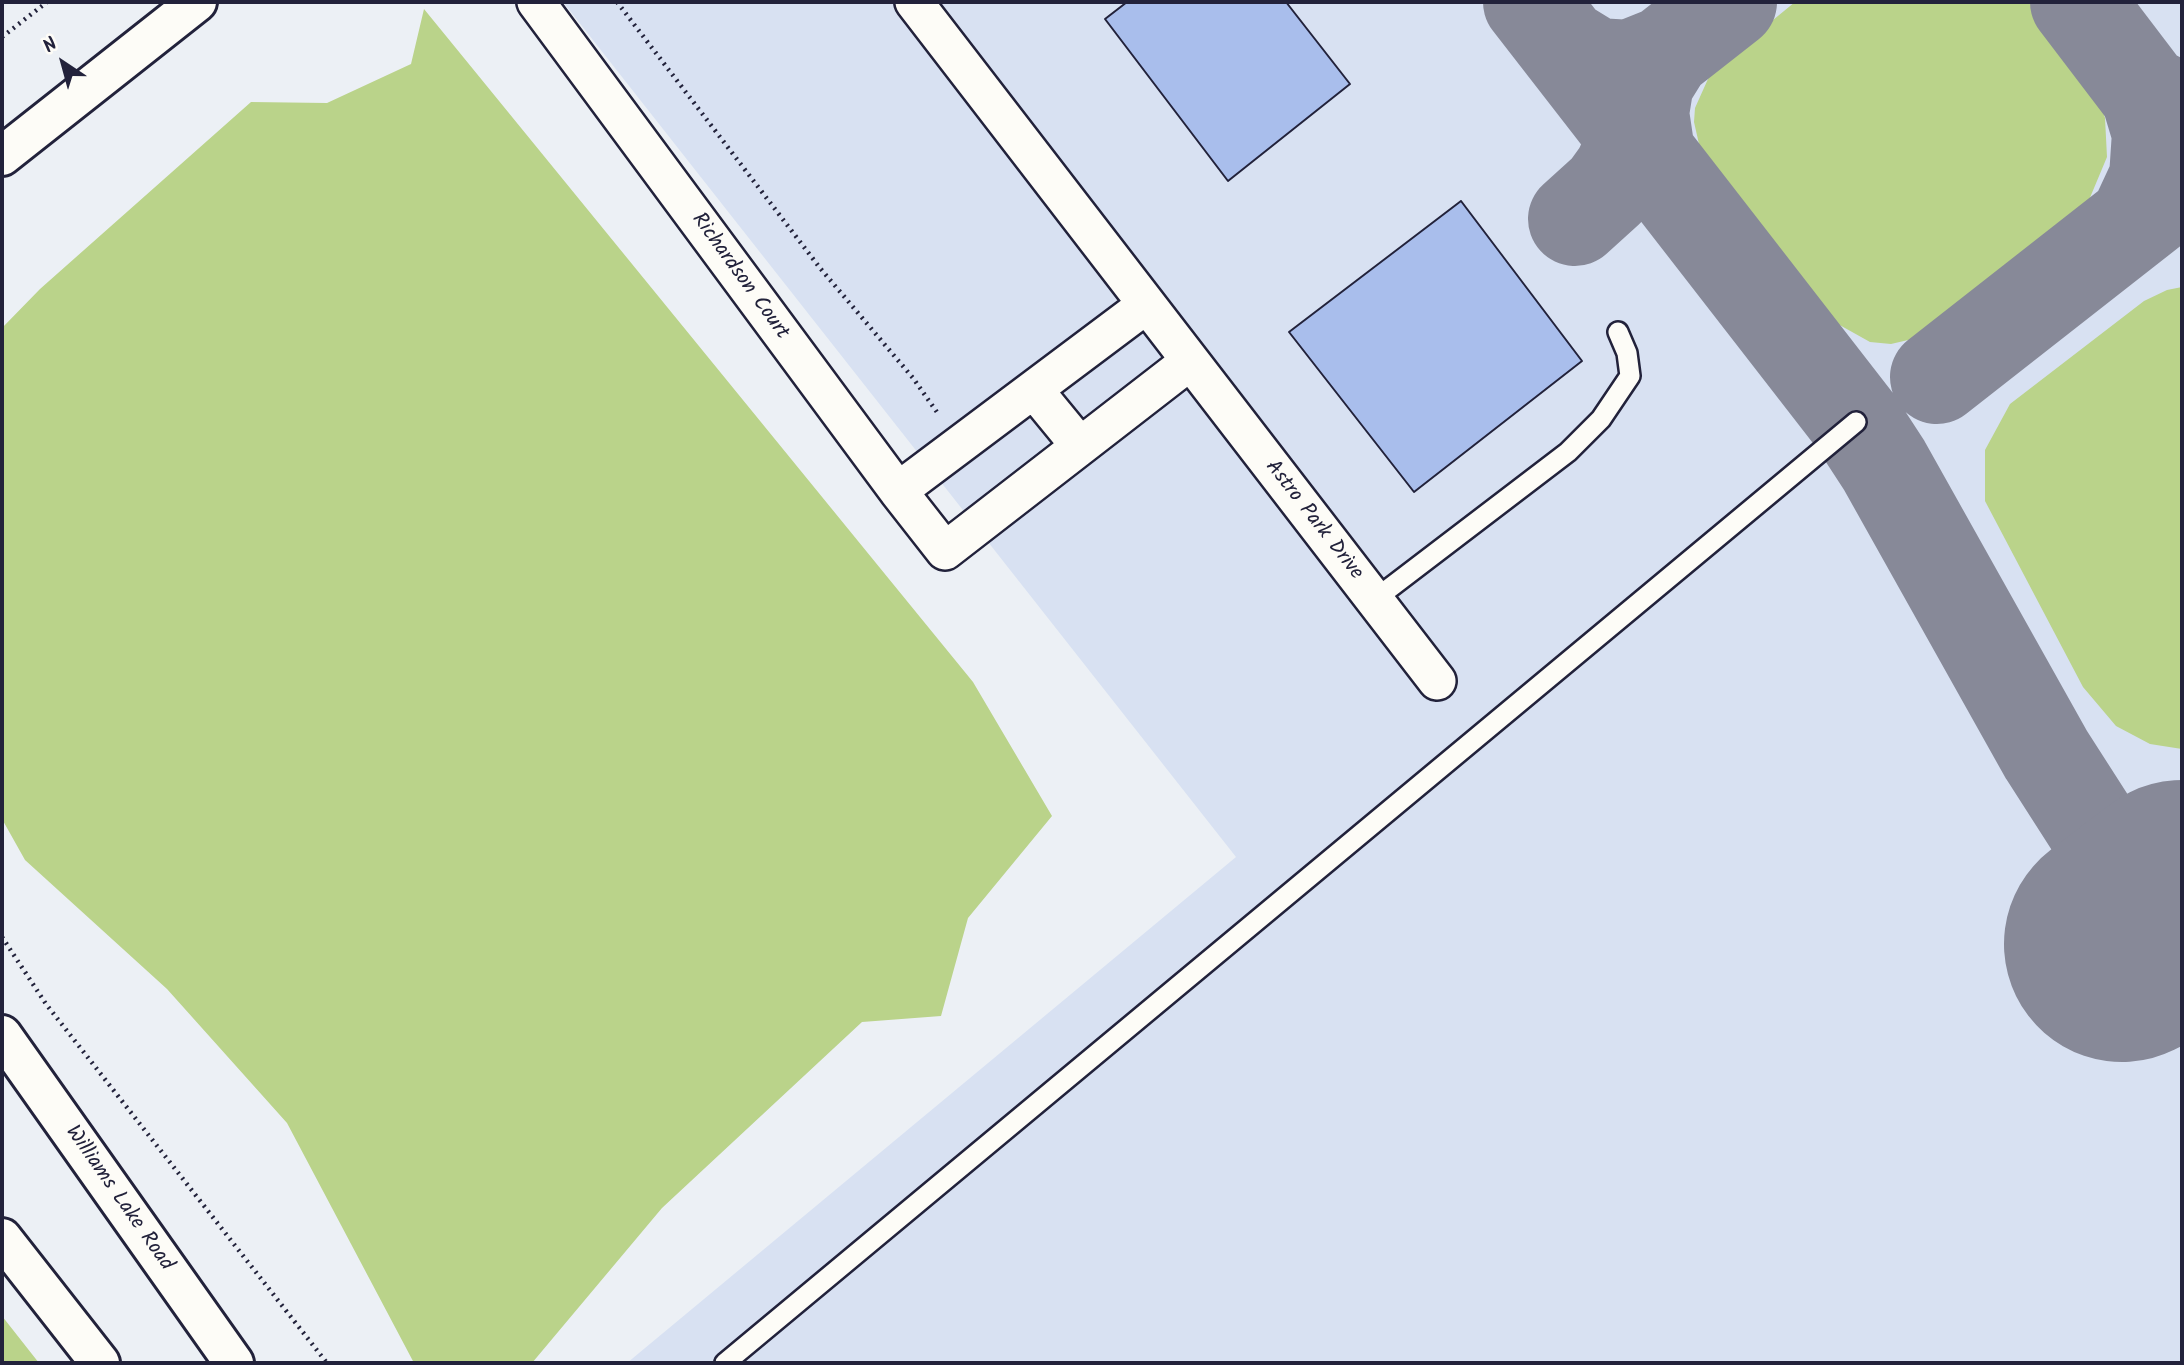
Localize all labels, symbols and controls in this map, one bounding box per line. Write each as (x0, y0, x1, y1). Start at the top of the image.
north arrow (28, 28, 98, 98)
text: N (37, 30, 64, 62)
street label: Richardson Court (685, 209, 793, 345)
street label: Astro Park Drive (1258, 456, 1368, 586)
street label: Williams Lake Road (58, 1121, 178, 1277)

